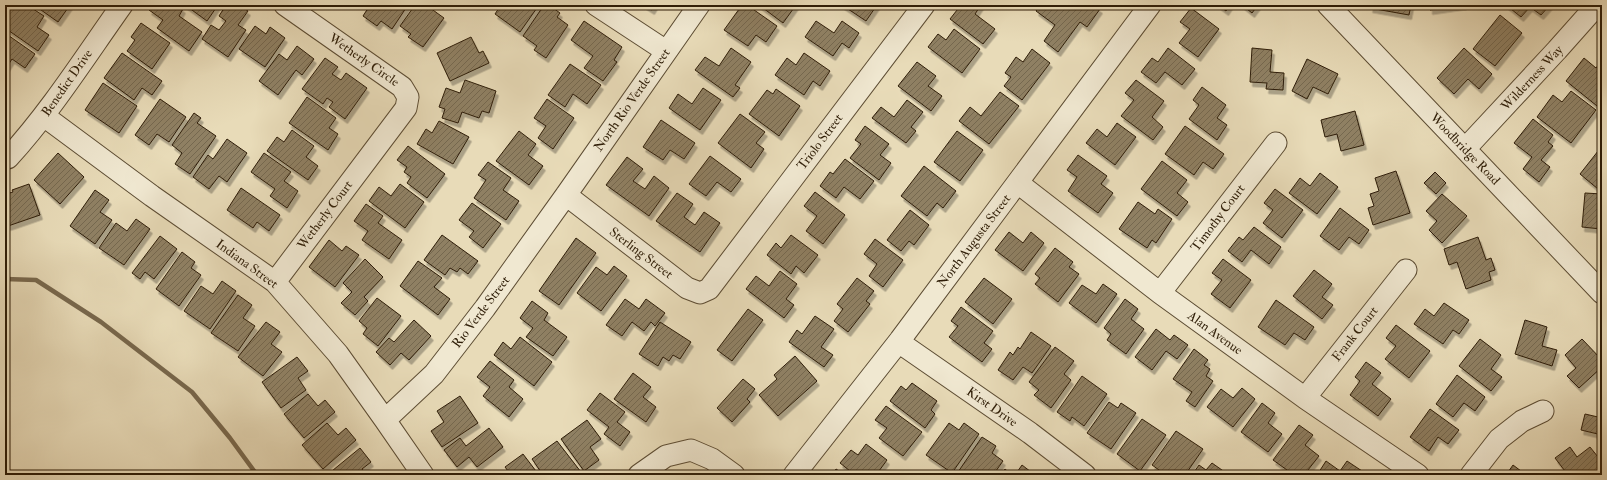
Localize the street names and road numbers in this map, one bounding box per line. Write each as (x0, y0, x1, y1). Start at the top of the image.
street label: Wetherly Circle (324, 29, 403, 91)
street label: Wilderness Way (1497, 42, 1567, 115)
street label: North Rio Verde Street (590, 45, 674, 155)
street label: Benedict Drive (38, 46, 96, 119)
street label: Woodbridge Road (1426, 109, 1504, 189)
street label: Triolo Street (794, 111, 846, 173)
street label: Wetherly Court (293, 177, 357, 254)
street label: Timothy Court (1187, 181, 1249, 255)
street label: North Augusta Street (934, 191, 1014, 291)
street label: Sterling Street (606, 224, 676, 282)
street label: Indiana Street (213, 236, 281, 292)
street label: Rio Verde Street (449, 273, 513, 351)
street label: Frank Court (1329, 303, 1381, 365)
street label: Alan Avenue (1184, 307, 1246, 359)
street label: Kirst Drive (963, 384, 1021, 431)

